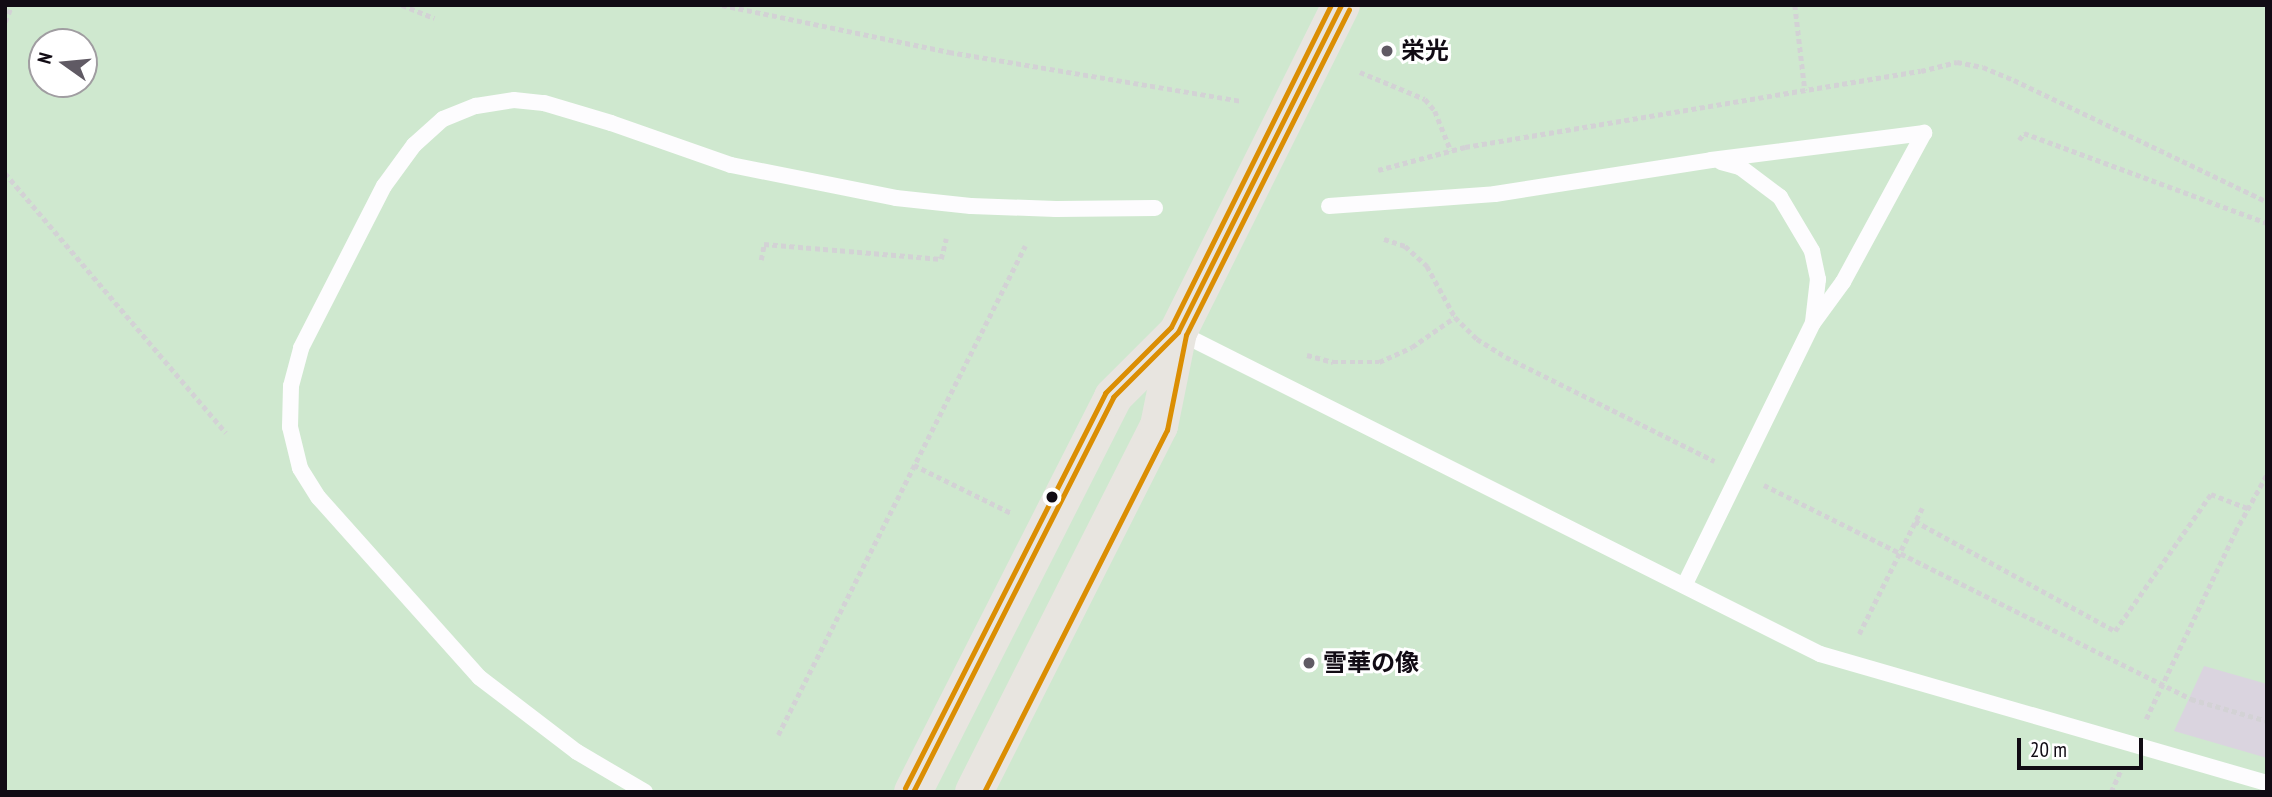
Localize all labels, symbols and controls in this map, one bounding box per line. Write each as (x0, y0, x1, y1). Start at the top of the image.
north arrow (28, 28, 98, 98)
place label: 栄光 (1401, 37, 1449, 65)
marker: 栄光 (1379, 43, 1395, 59)
text: N (32, 50, 58, 66)
unlabelled marker (1045, 490, 1059, 504)
place label: 雪華の像 (1323, 649, 1419, 677)
marker: 雪華の像 (1301, 655, 1317, 671)
scale bar (2020, 724, 2146, 768)
text: 20 m (2030, 736, 2067, 763)

